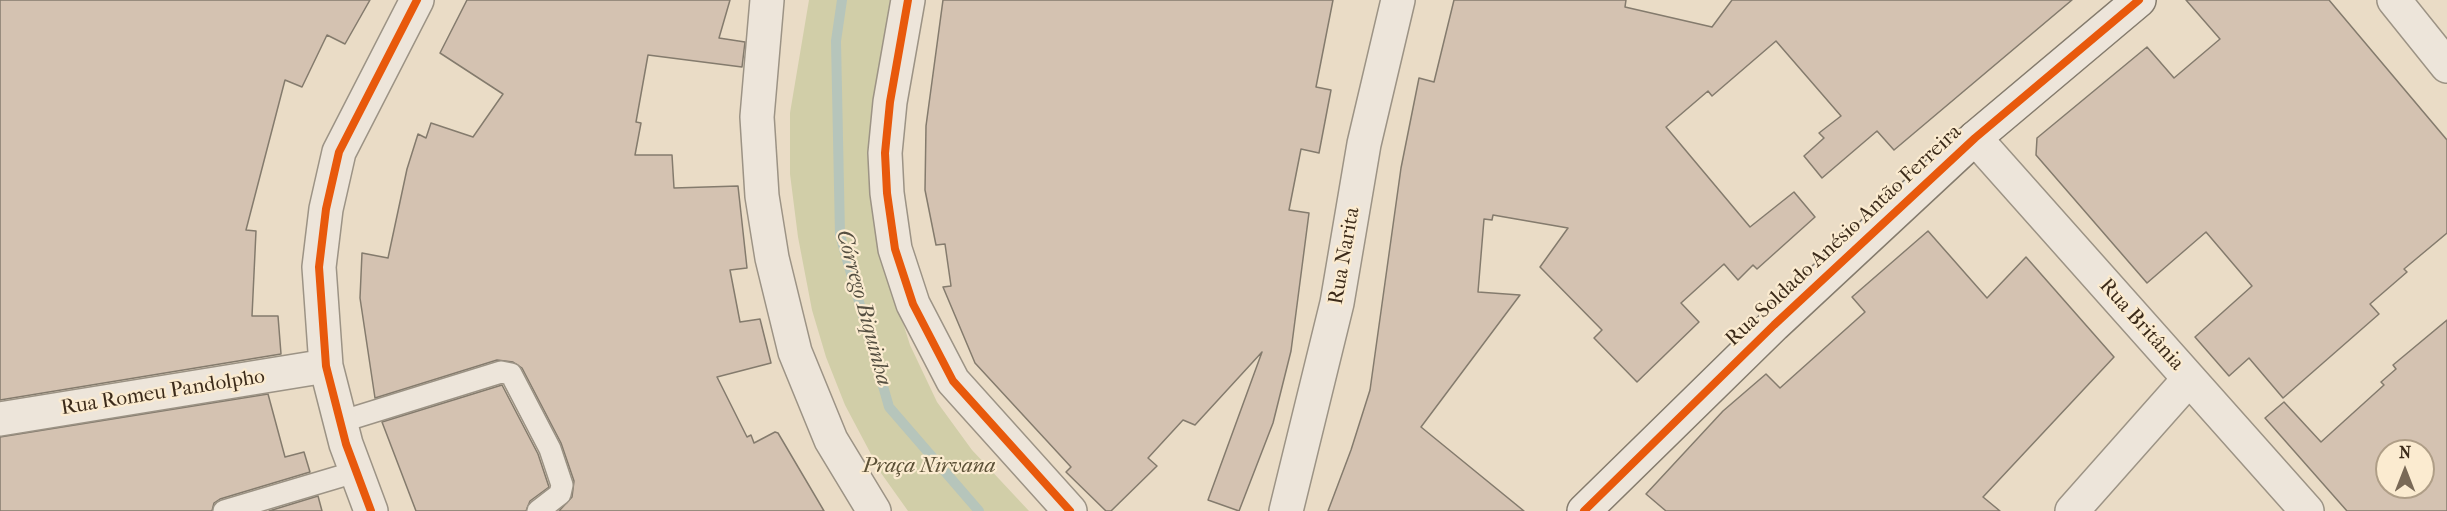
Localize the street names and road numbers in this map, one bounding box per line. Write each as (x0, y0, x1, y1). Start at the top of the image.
street label: Rua Soldado Anésio Antão Ferreira (1721, 120, 1967, 352)
street label: Rua Narita (1324, 205, 1366, 307)
street label: Rua Britânia (2093, 274, 2189, 376)
street label: Rua Romeu Pandolpho (59, 364, 267, 422)

